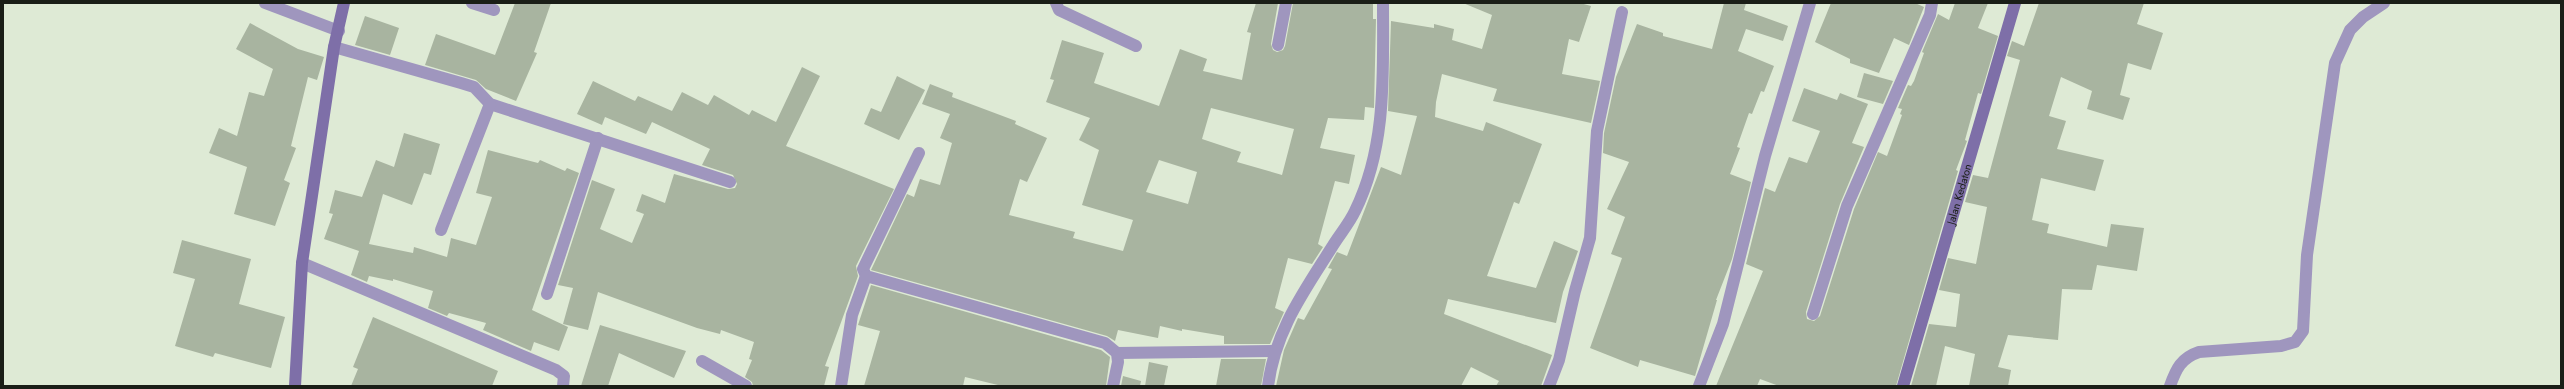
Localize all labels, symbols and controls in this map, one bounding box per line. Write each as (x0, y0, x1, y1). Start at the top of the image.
street label: Jalan Kedaton (1942, 162, 1976, 228)

